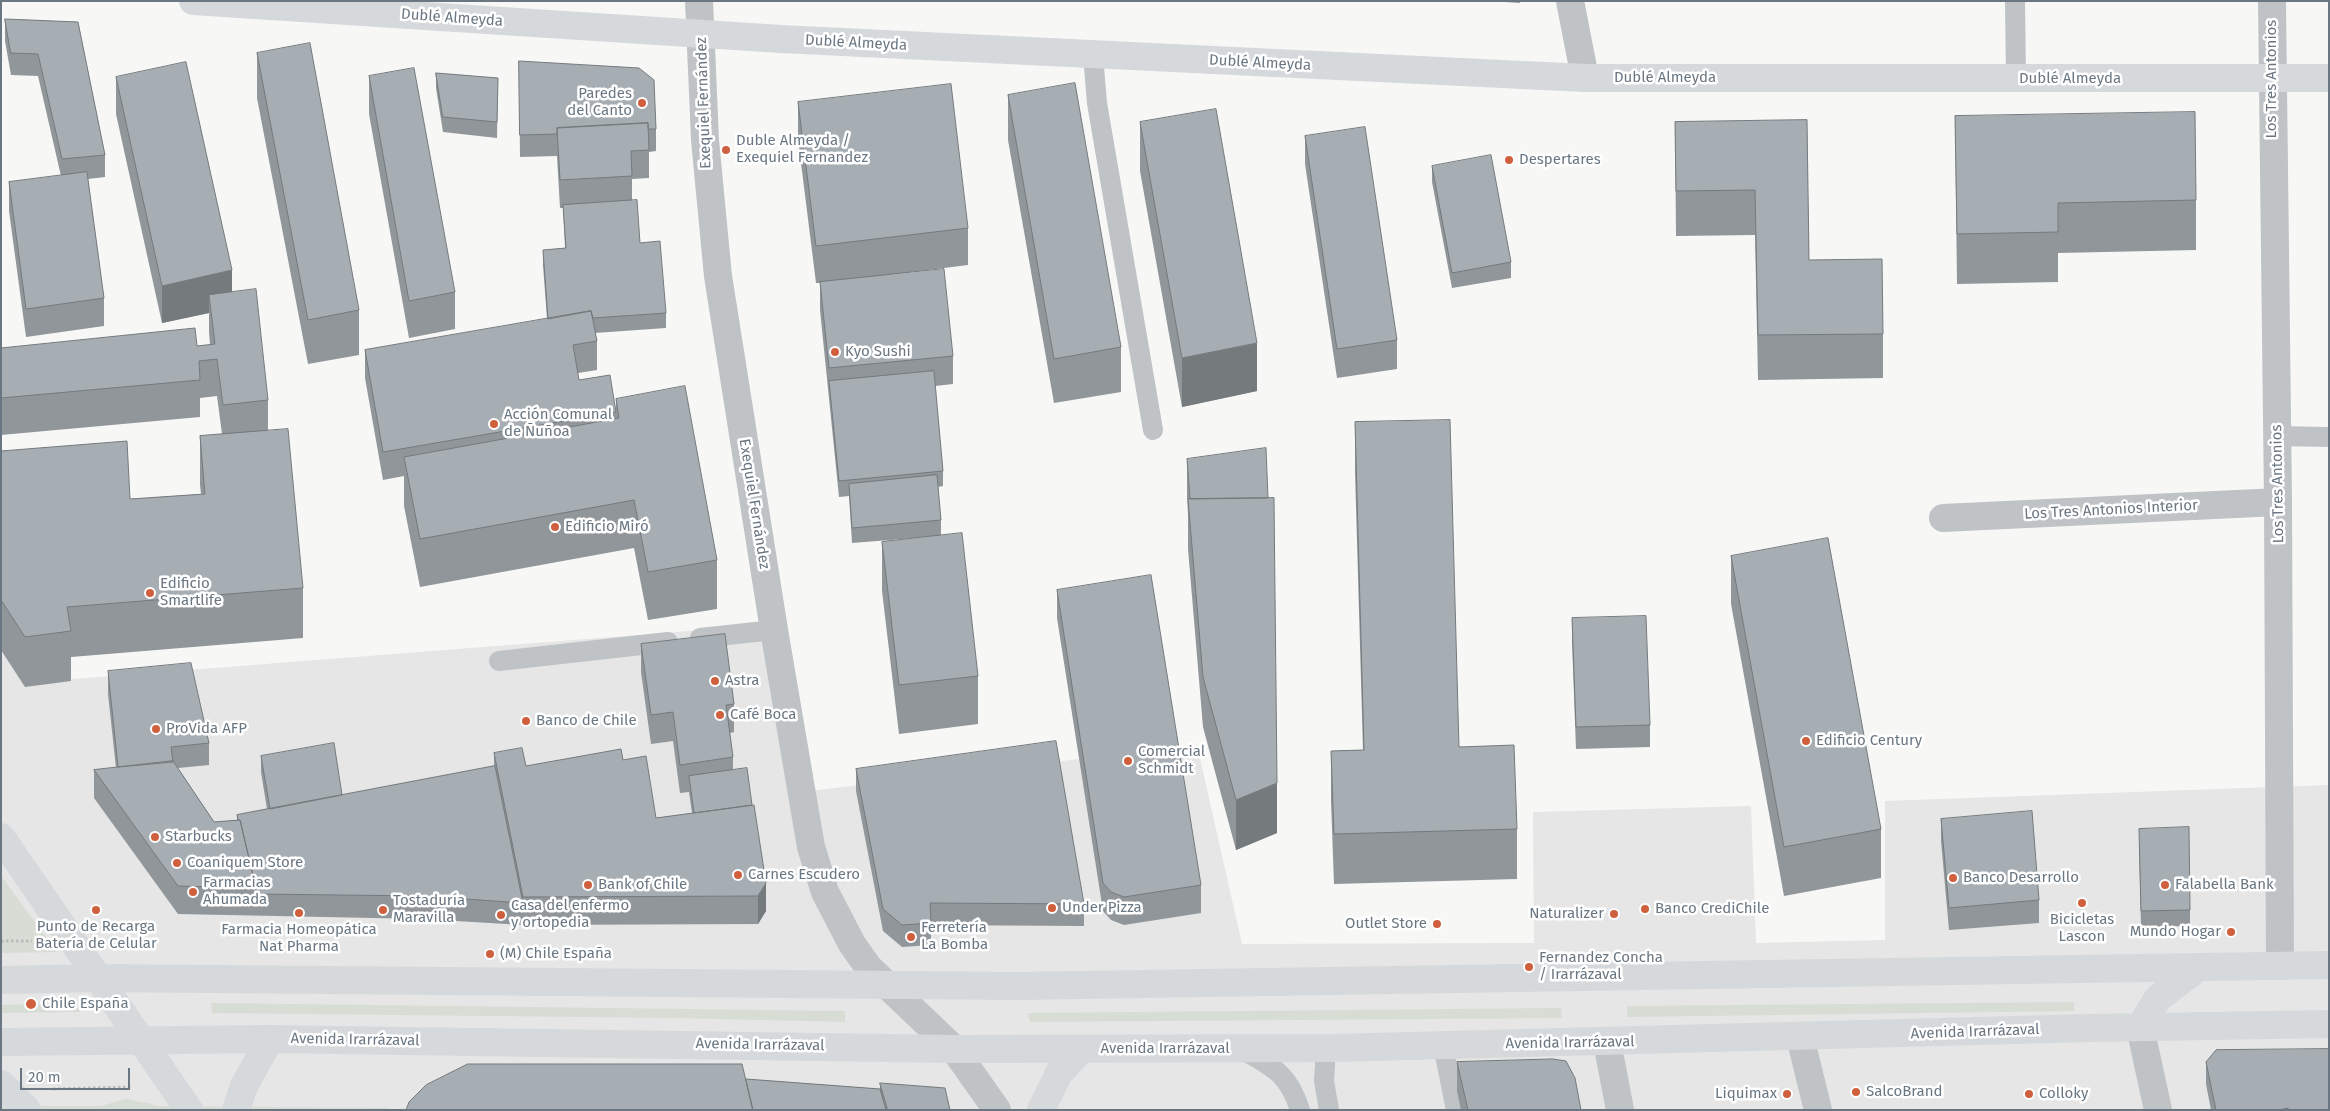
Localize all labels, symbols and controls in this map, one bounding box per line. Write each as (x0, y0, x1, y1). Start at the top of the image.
street label: Dublé Almeyda (400, 5, 504, 31)
street label: Los Tres Antonios (2263, 20, 2281, 138)
street label: Dublé Almeyda (805, 31, 907, 55)
street label: Exequiel Fernández (693, 37, 715, 169)
street label: Dublé Almeyda (1209, 51, 1311, 75)
street label: Dublé Almeyda (1614, 69, 1716, 87)
street label: Dublé Almeyda (2019, 70, 2121, 88)
place label: Paredes del Canto (567, 85, 632, 120)
marker: Paredes del Canto (636, 97, 648, 109)
place label: Duble Almeyda / Exequiel Fernandez (736, 132, 868, 167)
marker: Duble Almeyda / Exequiel Fernandez (720, 144, 732, 156)
place label: Despertares (1519, 151, 1601, 169)
marker: Despertares (1503, 154, 1515, 166)
place label: Kyo Sushi (845, 343, 911, 361)
marker: Kyo Sushi (829, 346, 841, 358)
place label: Acción Comunal de Ñuñoa (504, 406, 612, 441)
marker: Acción Comunal de Ñuñoa (488, 418, 500, 430)
street label: Los Tres Antonios (2268, 424, 2288, 544)
street label: Exequiel Fernández (735, 437, 773, 571)
street label: Los Tres Antonios Interior (2024, 496, 2198, 524)
place label: Edificio Miró (565, 518, 649, 536)
marker: Edificio Miró (549, 521, 561, 533)
place label: Edificio Smartlife (160, 575, 222, 610)
marker: Edificio Smartlife (144, 587, 156, 599)
place label: Astra (725, 672, 759, 690)
marker: Astra (709, 675, 721, 687)
place label: Café Boca (730, 706, 796, 724)
marker: Café Boca (714, 709, 726, 721)
place label: Banco de Chile (536, 712, 637, 730)
marker: Banco de Chile (520, 715, 532, 727)
place label: ProVida AFP (166, 720, 247, 738)
marker: ProVida AFP (150, 723, 162, 735)
place label: Edificio Century (1816, 732, 1922, 750)
marker: Edificio Century (1800, 735, 1812, 747)
place label: Comercial Schmidt (1138, 743, 1205, 778)
marker: Comercial Schmidt (1122, 755, 1134, 767)
place label: Starbucks (165, 828, 232, 846)
marker: Starbucks (149, 831, 161, 843)
place label: Coaniquem Store (187, 854, 303, 872)
marker: Coaniquem Store (171, 857, 183, 869)
place label: Carnes Escudero (748, 866, 860, 884)
marker: Carnes Escudero (732, 869, 744, 881)
place label: Banco Desarrollo (1963, 869, 2079, 887)
marker: Banco Desarrollo (1947, 872, 1959, 884)
place label: Farmacias Ahumada (203, 874, 271, 909)
place label: Bank of Chile (598, 876, 687, 894)
place label: Falabella Bank (2175, 876, 2274, 894)
marker: Bank of Chile (582, 879, 594, 891)
marker: Falabella Bank (2159, 879, 2171, 891)
marker: Farmacias Ahumada (187, 886, 199, 898)
place label: Tostaduría Maravilla (393, 892, 465, 927)
place label: Casa del enfermo y ortopedia (511, 897, 629, 932)
marker: Bicicletas Lascon (2076, 897, 2088, 909)
place label: Under Pizza (1062, 899, 1142, 917)
place label: Banco CrediChile (1655, 900, 1769, 918)
marker: Under Pizza (1046, 902, 1058, 914)
marker: Banco CrediChile (1639, 903, 1651, 915)
marker: Punto de Recarga Batería de Celular (90, 904, 102, 916)
marker: Tostaduría Maravilla (377, 904, 389, 916)
place label: Naturalizer (1529, 905, 1604, 923)
marker: Farmacia Homeopática Nat Pharma (293, 907, 305, 919)
marker: Naturalizer (1608, 908, 1620, 920)
marker: Casa del enfermo y ortopedia (495, 909, 507, 921)
place label: Bicicletas Lascon (2050, 911, 2114, 946)
place label: Outlet Store (1345, 915, 1427, 933)
place label: Punto de Recarga Batería de Celular (35, 918, 157, 953)
marker: Outlet Store (1431, 918, 1443, 930)
place label: Ferretería La Bomba (921, 919, 988, 954)
place label: Farmacia Homeopática Nat Pharma (221, 921, 377, 956)
place label: Mundo Hogar (2130, 923, 2221, 941)
marker: Mundo Hogar (2225, 926, 2237, 938)
marker: Ferretería La Bomba (905, 931, 917, 943)
place label: (M) Chile España (500, 945, 612, 963)
marker: (M) Chile España (484, 948, 496, 960)
place label: Fernandez Concha / Irarrázaval (1539, 949, 1663, 984)
marker: Fernandez Concha / Irarrázaval (1523, 961, 1535, 973)
place label: Chile España (42, 995, 129, 1013)
marker: Chile España (24, 997, 38, 1011)
street label: Avenida Irarrázaval (1910, 1021, 2040, 1043)
street label: Avenida Irarrázaval (290, 1030, 420, 1050)
street label: Avenida Irarrázaval (1505, 1033, 1635, 1053)
street label: Avenida Irarrázaval (695, 1035, 825, 1055)
street label: Avenida Irarrázaval (1100, 1040, 1230, 1058)
scale bar (22, 1058, 132, 1090)
text: 20 m (28, 1068, 61, 1086)
place label: SalcoBrand (1866, 1083, 1942, 1101)
place label: Liquimax (1715, 1085, 1777, 1103)
place label: Colloky (2039, 1085, 2088, 1103)
marker: SalcoBrand (1850, 1086, 1862, 1098)
marker: Liquimax (1781, 1088, 1793, 1100)
marker: Colloky (2023, 1088, 2035, 1100)

